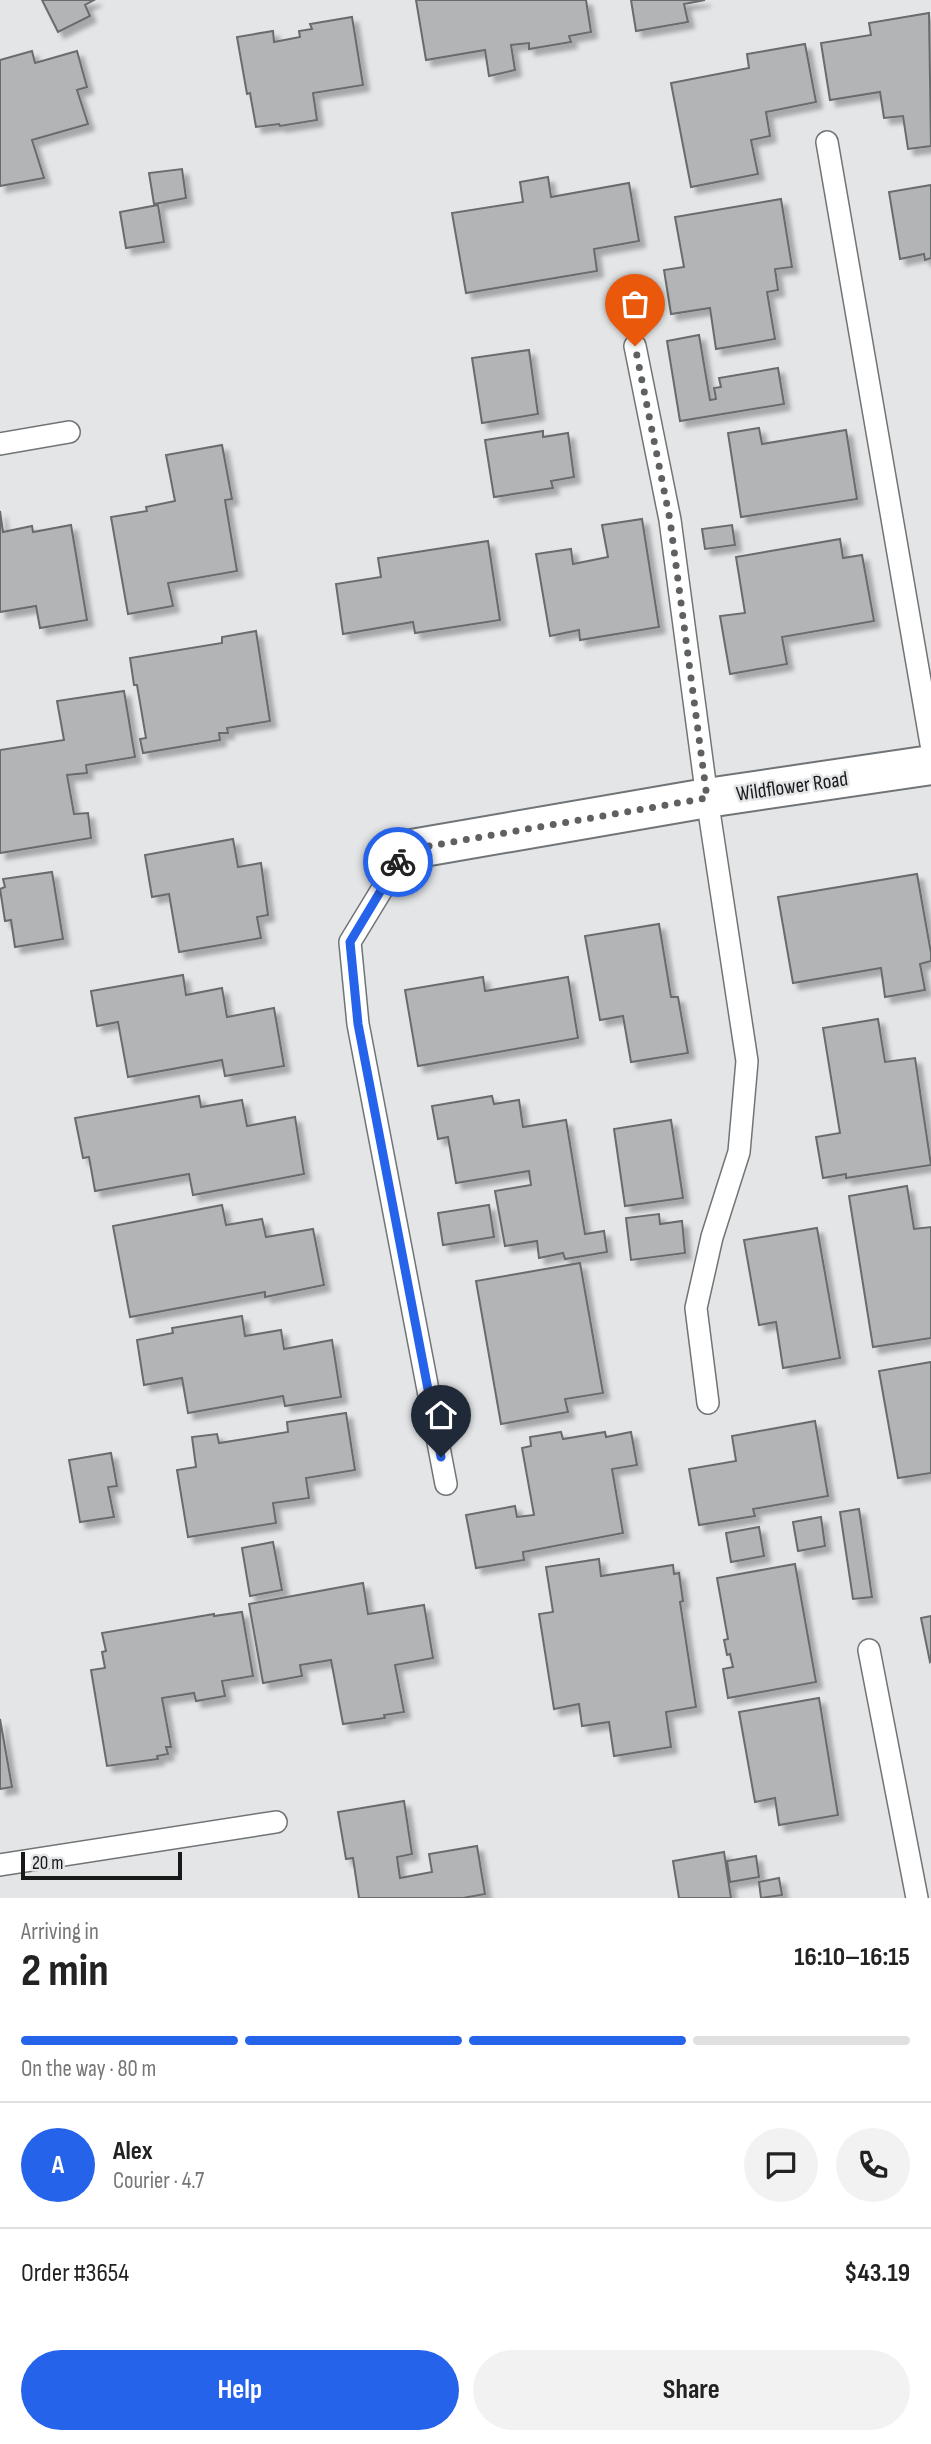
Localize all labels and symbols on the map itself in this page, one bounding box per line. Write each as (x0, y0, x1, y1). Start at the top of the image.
pin (605, 274, 665, 346)
street label: Wildflower Road (735, 766, 850, 807)
courier (363, 827, 433, 897)
pin (411, 1385, 471, 1457)
scale bar (21, 1849, 182, 1881)

